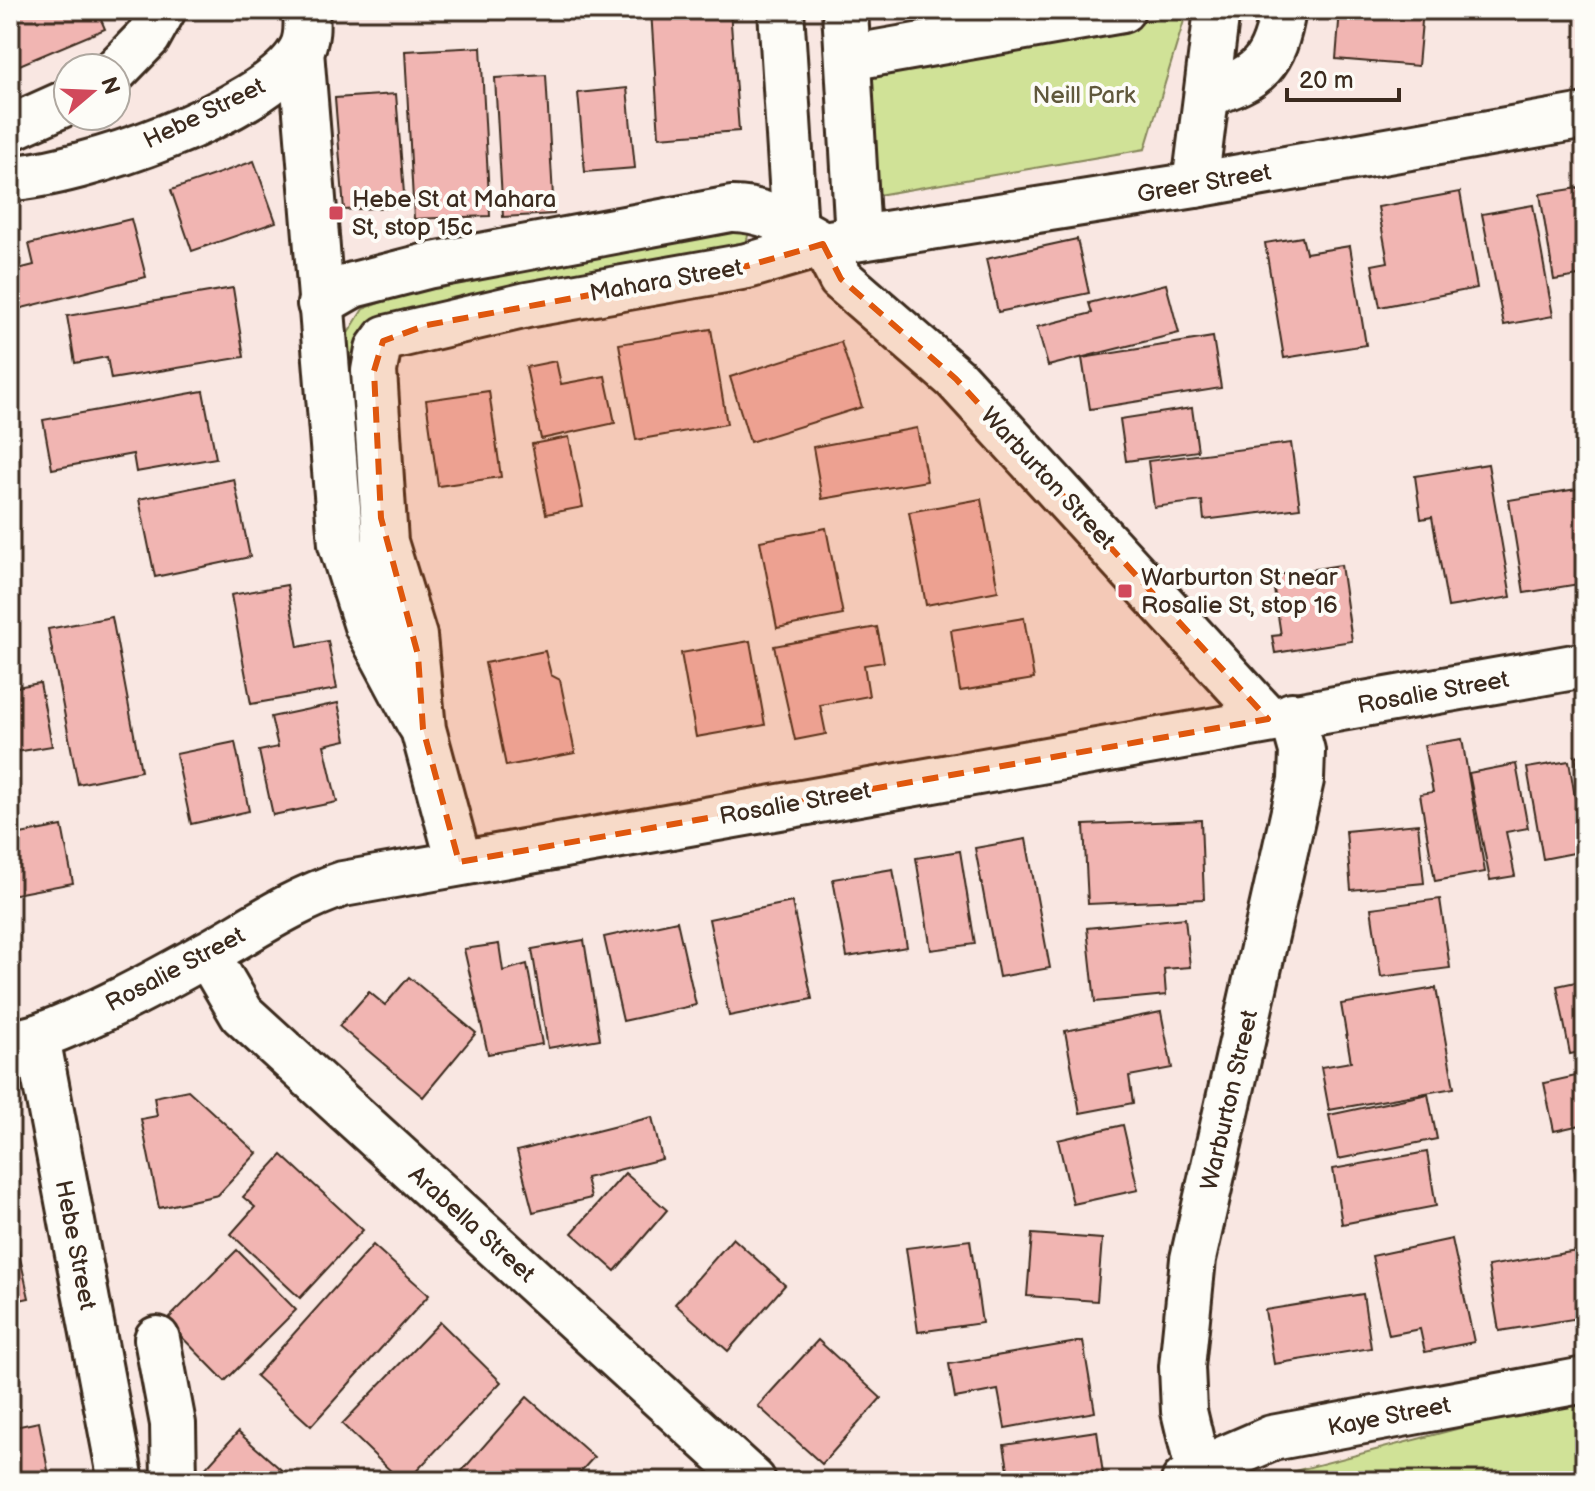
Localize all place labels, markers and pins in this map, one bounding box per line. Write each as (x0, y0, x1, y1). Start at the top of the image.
place label: Hebe St at Mahara St, stop 15c (352, 185, 556, 242)
marker: Hebe St at Mahara St, stop 15c (327, 204, 345, 222)
place label: Warburton St near Rosalie St, stop 16 (1141, 563, 1338, 620)
marker: Warburton St near Rosalie St, stop 16 (1116, 582, 1134, 600)

